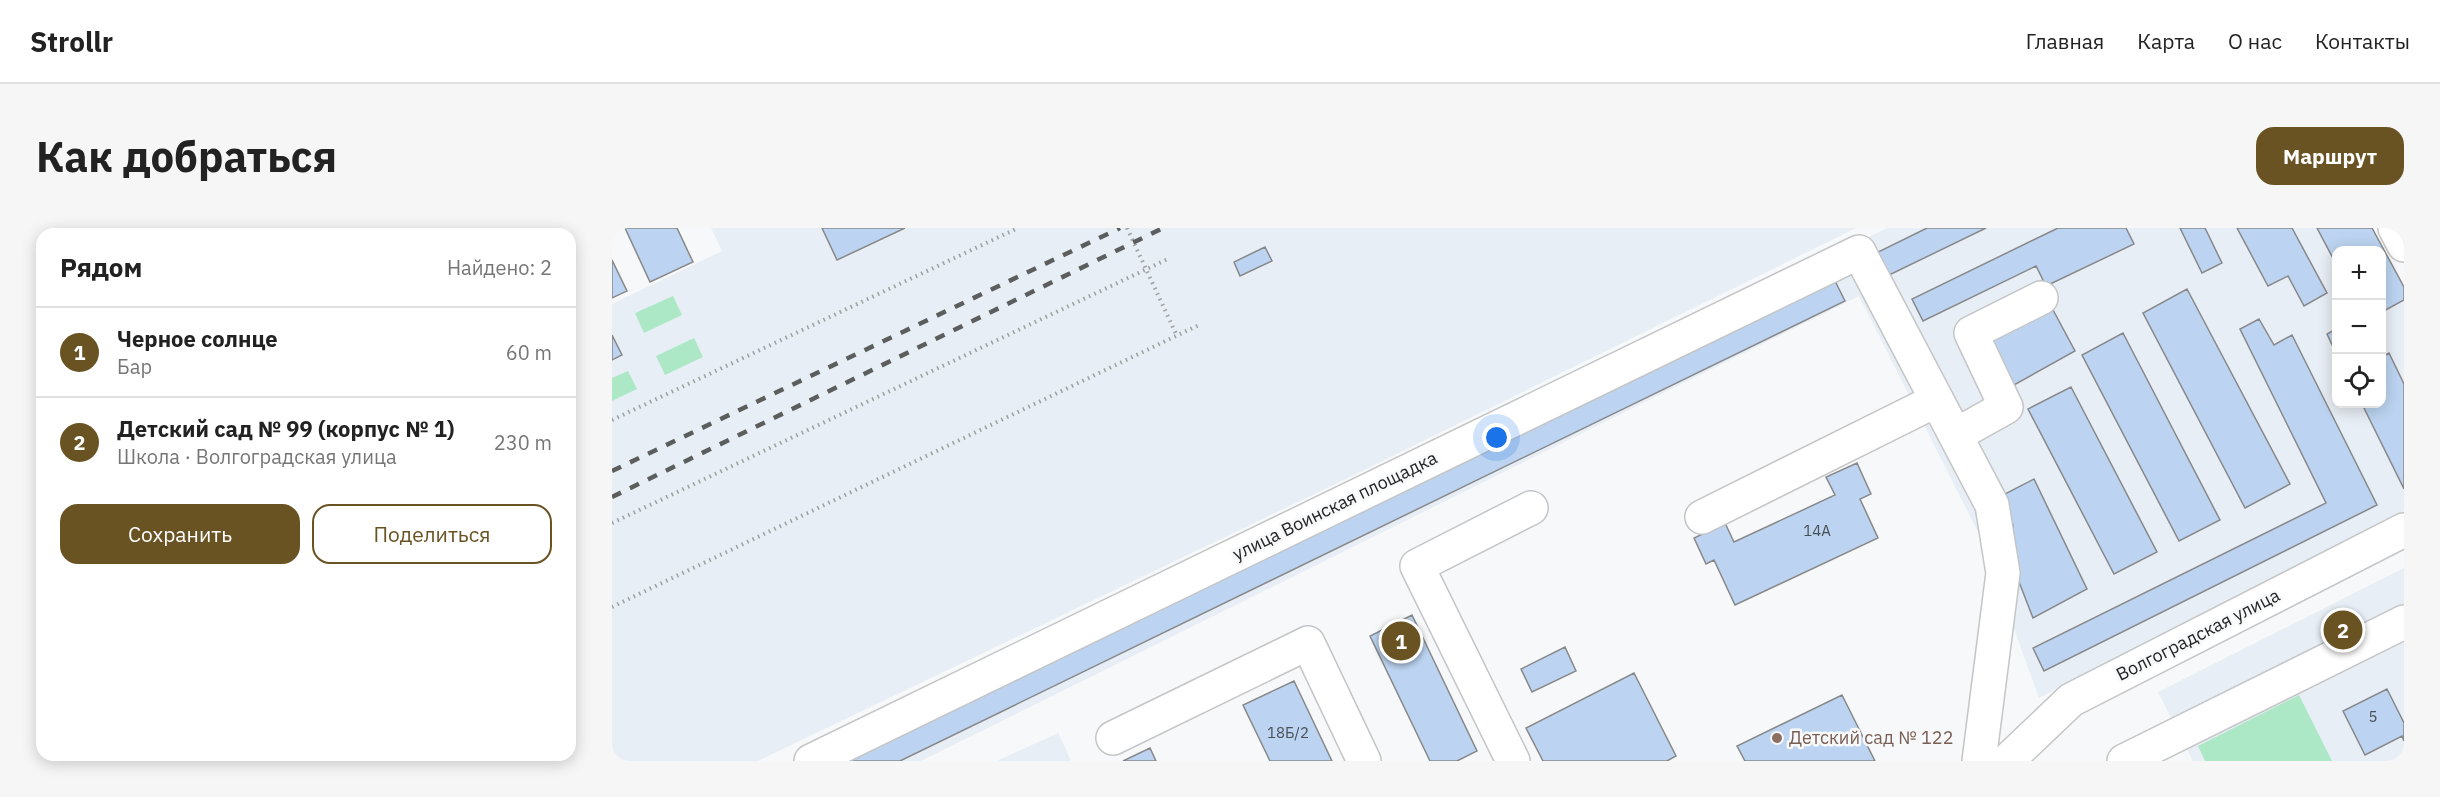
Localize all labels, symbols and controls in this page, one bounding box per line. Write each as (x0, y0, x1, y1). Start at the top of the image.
text: Strollr (30, 23, 113, 60)
text: Главная (2026, 27, 2104, 55)
text: Карта (2137, 27, 2195, 55)
text: О нас (2228, 27, 2282, 55)
text: Контакты (2315, 27, 2410, 55)
button: Маршрут (2256, 127, 2404, 185)
text: Как добраться (36, 129, 337, 184)
map controls (2332, 246, 2386, 408)
button: + (2332, 246, 2386, 300)
text: Рядом (60, 250, 142, 284)
text: Найдено: 2 (447, 254, 552, 281)
button: − (2332, 300, 2386, 354)
text: Черное солнце (117, 324, 278, 353)
text: 1 (74, 339, 86, 366)
text: 60 m (506, 339, 552, 366)
text: Бар (117, 353, 152, 380)
button: locate (2332, 354, 2386, 408)
text: Детский сад № 99 (корпус № 1) (117, 414, 454, 443)
your location (1482, 423, 1511, 452)
text: 2 (74, 429, 86, 456)
text: 230 m (494, 429, 552, 456)
text: Школа · Волгоградская улица (117, 443, 397, 470)
street label: улица Воинская площадка (1229, 446, 1441, 565)
button: Сохранить (60, 504, 300, 564)
button: Поделиться (312, 504, 552, 564)
house number: 14А (1803, 521, 1831, 540)
street label: Волгоградская улица (2112, 583, 2284, 686)
pin: 2 (2324, 608, 2362, 652)
pin: 1 (1382, 618, 1420, 664)
house number: 5 (2368, 707, 2378, 726)
house number: 18Б/2 (1267, 723, 1309, 742)
place label: Детский сад № 122 (1789, 726, 1953, 749)
marker: Детский сад № 122 (1770, 731, 1784, 745)

